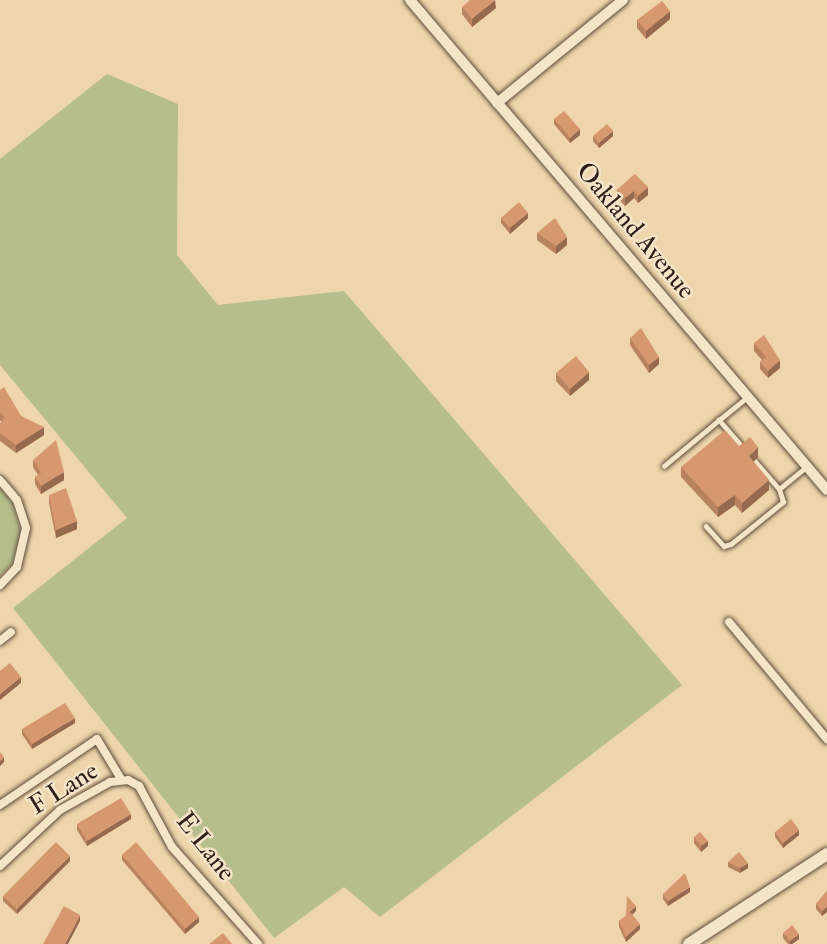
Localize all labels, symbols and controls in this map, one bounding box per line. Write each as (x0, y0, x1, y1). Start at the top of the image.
street label: Oakland Avenue (569, 156, 701, 306)
street label: F Lane (24, 756, 104, 822)
street label: E Lane (169, 807, 241, 887)

